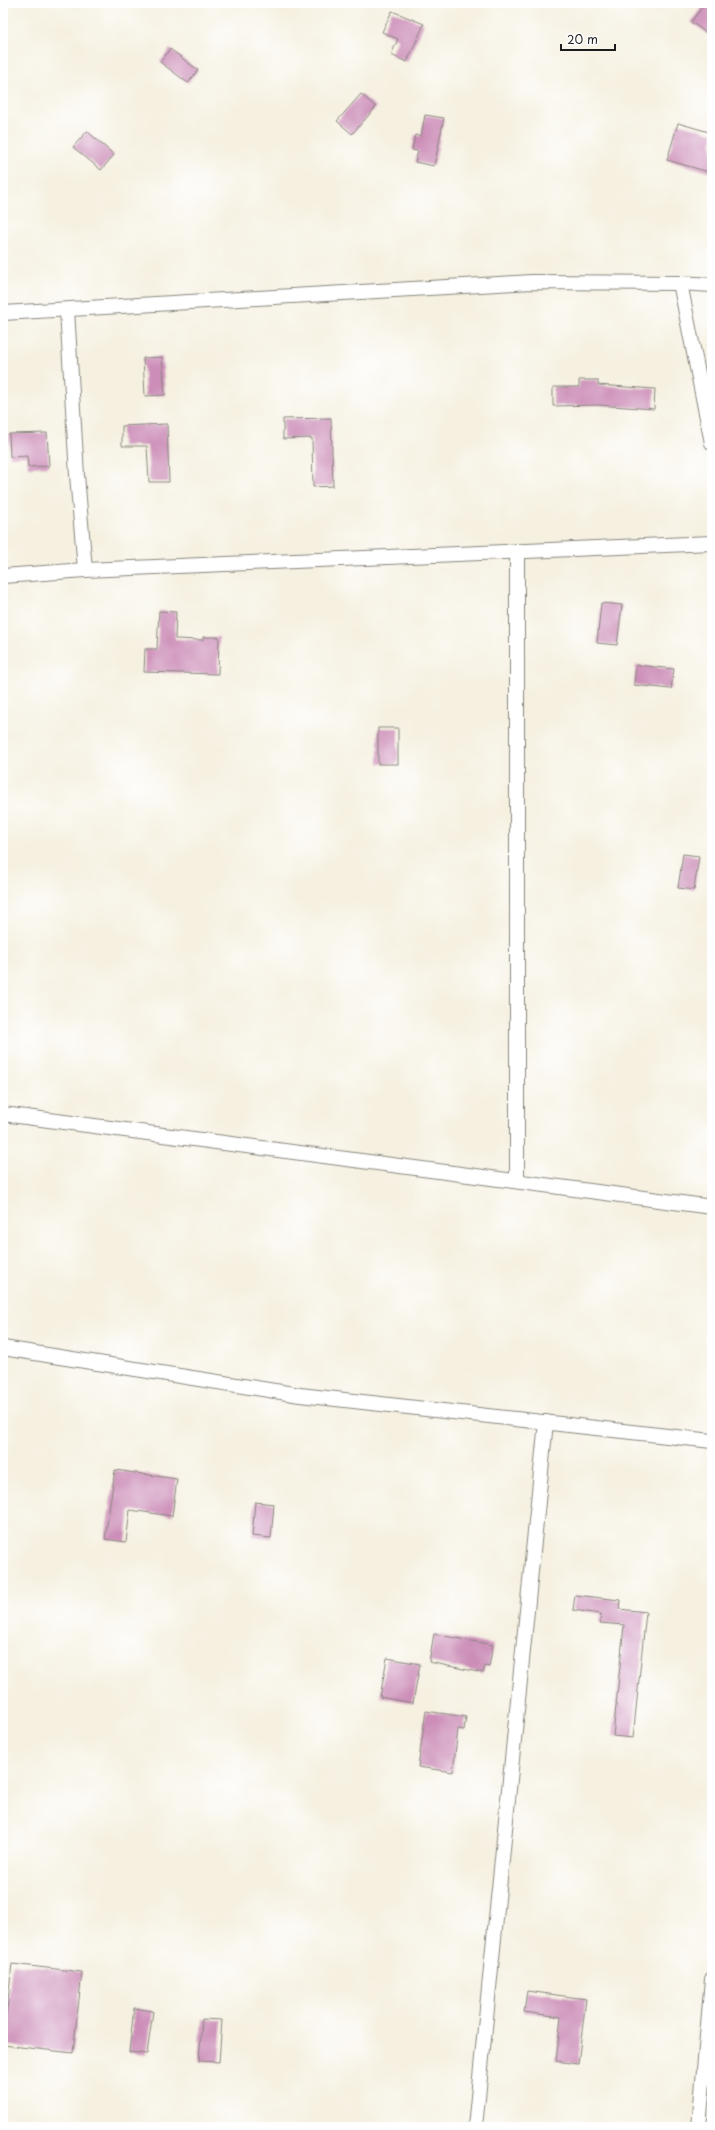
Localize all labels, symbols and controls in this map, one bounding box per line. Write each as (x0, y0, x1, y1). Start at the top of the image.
scale bar (561, 26, 615, 52)
text: 20 m (567, 30, 598, 48)

